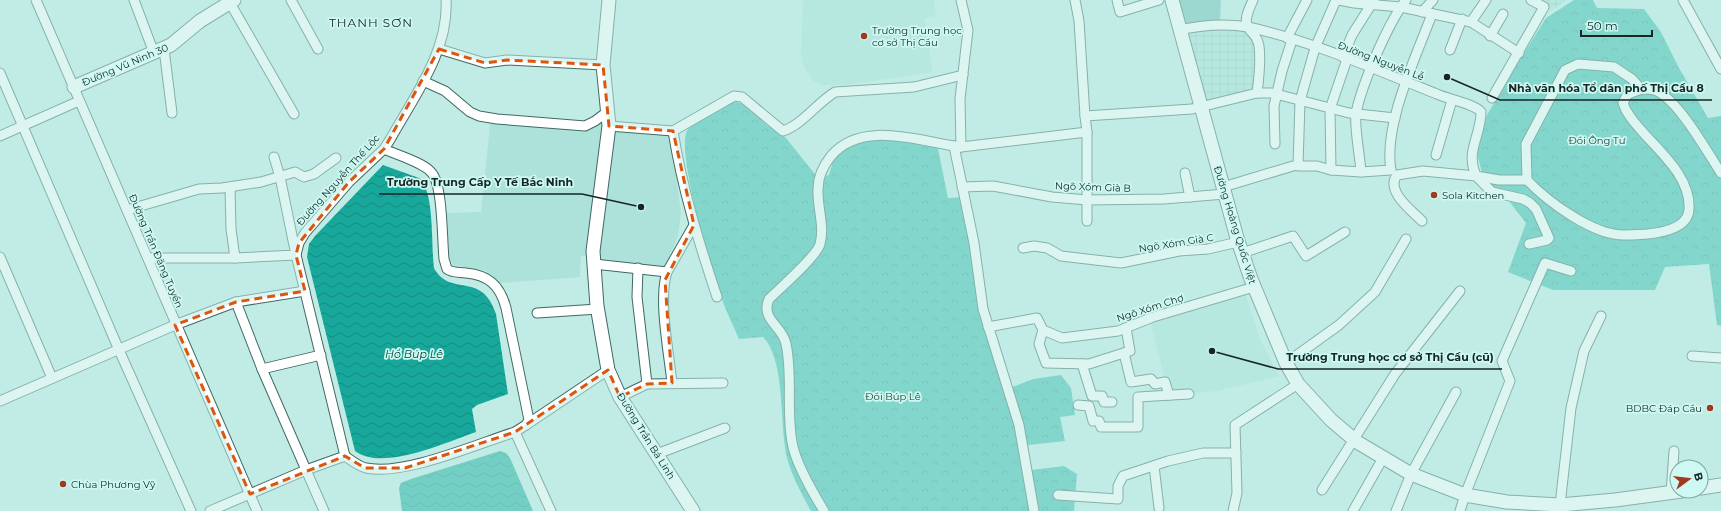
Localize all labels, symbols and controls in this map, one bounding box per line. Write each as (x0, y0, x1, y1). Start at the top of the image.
scale bar (1581, 12, 1652, 38)
district label: THANH SƠN (329, 15, 413, 30)
text: 50 m (1587, 18, 1618, 33)
place label: Trường Trung học cơ sở Thị Cầu (872, 24, 962, 49)
marker: Trường Trung học cơ sở Thị Cầu (859, 31, 869, 41)
street label: Đường Nguyễn Lễ (1336, 39, 1426, 83)
street label: Đường Vũ Ninh 30 (80, 41, 171, 89)
callout: Nhà văn hóa Tổ dân phố Thị Cầu 8 (1500, 77, 1712, 100)
text: Nhà văn hóa Tổ dân phố Thị Cầu 8 (1508, 81, 1704, 95)
street label: Đường Nguyễn Thế Lộc (293, 131, 383, 228)
park label: Đồi Ông Tư (1569, 134, 1626, 147)
street label: Đường Hoàng Quốc Việt (1211, 164, 1259, 286)
callout: Trường Trung Cấp Y Tế Bắc Ninh (379, 171, 582, 194)
text: Trường Trung Cấp Y Tế Bắc Ninh (387, 175, 573, 189)
street label: Ngõ Xóm Già B (1055, 179, 1131, 195)
place label: Sola Kitchen (1442, 189, 1504, 202)
marker: Sola Kitchen (1429, 190, 1439, 200)
street label: Đường Trần Đăng Tuyển (126, 192, 186, 310)
street label: Ngõ Xóm Già C (1138, 231, 1214, 255)
street label: Ngõ Xóm Chợ (1115, 291, 1185, 325)
callout: Trường Trung học cơ sở Thị Cầu (cũ) (1278, 346, 1502, 369)
water label: Hồ Búp Lê (385, 347, 443, 361)
text: Trường Trung học cơ sở Thị Cầu (cũ) (1286, 350, 1494, 364)
street label: Đường Trần Bá Linh (614, 390, 678, 482)
park label: Đồi Búp Lê (865, 390, 921, 403)
place label: BDBC Đáp Cầu (1626, 402, 1702, 415)
marker: BDBC Đáp Cầu (1705, 403, 1715, 413)
north arrow (1669, 459, 1709, 499)
text: B (1691, 471, 1707, 482)
place label: Chùa Phương Vỹ (71, 478, 156, 491)
marker: Chùa Phương Vỹ (58, 479, 68, 489)

